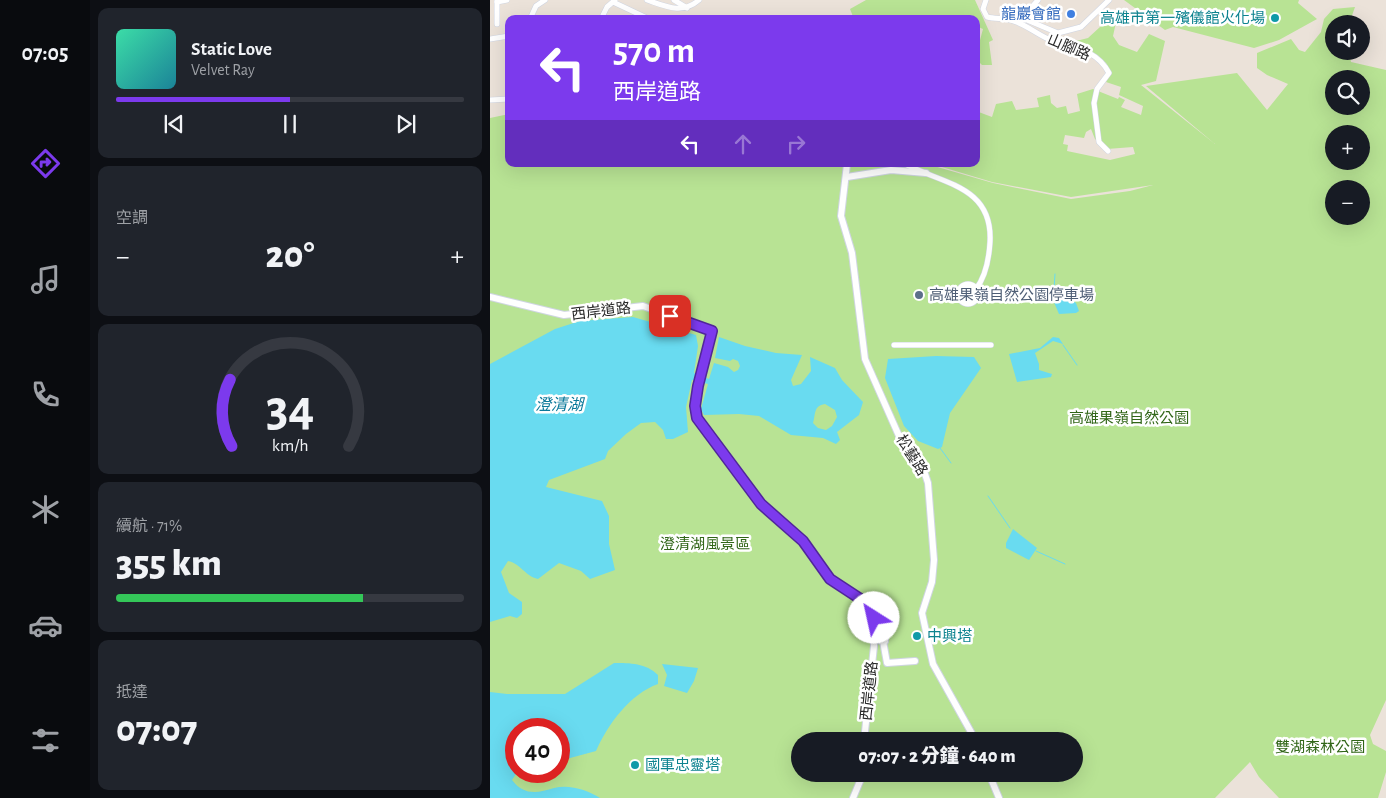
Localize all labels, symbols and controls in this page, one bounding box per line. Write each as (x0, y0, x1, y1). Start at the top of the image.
place label: 龍巖會館 (1001, 5, 1061, 22)
marker: 龍巖會館 (1065, 8, 1077, 20)
place label: 高雄市第一殯儀館火化場 (1100, 9, 1265, 26)
marker: 高雄市第一殯儀館火化場 (1269, 12, 1281, 24)
map controls (1325, 15, 1370, 225)
button: sound (1325, 15, 1370, 60)
street label: 山腳路 (1045, 31, 1093, 63)
text: 570 m (613, 34, 695, 69)
icon: left (530, 35, 595, 100)
text: Static Love (191, 40, 272, 59)
text: 07:05 (22, 42, 68, 64)
text: Velvet Ray (191, 62, 255, 78)
button: search (1325, 70, 1370, 115)
text: 西岸道路 (613, 81, 701, 103)
icon: previous (160, 110, 188, 138)
icon: pause (276, 110, 304, 138)
icon: next (392, 110, 420, 138)
button: + (1325, 125, 1370, 170)
icon: left (676, 130, 704, 158)
icon: ahead (729, 130, 757, 158)
icon: right (782, 130, 810, 158)
icon: directions (28, 146, 63, 181)
button: − (1325, 180, 1370, 225)
text: 空調 (116, 210, 148, 226)
text: 20° (266, 237, 314, 275)
text: − (116, 243, 129, 271)
text: + (451, 243, 464, 271)
icon: music (28, 262, 63, 297)
place label: 高雄果嶺自然公園停車場 (929, 286, 1094, 303)
marker: 高雄果嶺自然公園停車場 (913, 289, 925, 301)
pin (649, 295, 691, 337)
street label: 西岸道路 (570, 299, 632, 323)
icon: arrive (656, 302, 684, 330)
icon: phone (28, 377, 63, 412)
text: 34 (266, 383, 314, 435)
water label: 澄清湖 (535, 396, 586, 413)
park label: 高雄果嶺自然公園 (1069, 409, 1189, 426)
street label: 松藝路 (893, 432, 931, 478)
text: km/h (272, 437, 308, 455)
icon: climate (28, 492, 63, 527)
text: 續航 · 71% (116, 518, 182, 534)
park label: 澄清湖風景區 (660, 536, 750, 552)
text: 355 km (116, 545, 222, 583)
position arrow (847, 591, 899, 643)
icon: car (28, 608, 63, 643)
place label: 中興塔 (927, 628, 972, 644)
marker: 中興塔 (911, 630, 923, 642)
street label: 西岸道路 (858, 660, 880, 722)
text: 抵達 (116, 684, 148, 700)
text: 07:07 (116, 711, 197, 749)
speed limit sign: 40 (505, 718, 570, 783)
icon: filters (28, 723, 63, 758)
park label: 雙湖森林公園 (1275, 739, 1365, 755)
text: 07:07 · 2 分鐘 · 640 m (858, 747, 1016, 766)
place label: 國軍忠靈塔 (645, 757, 720, 773)
marker: 國軍忠靈塔 (629, 759, 641, 771)

